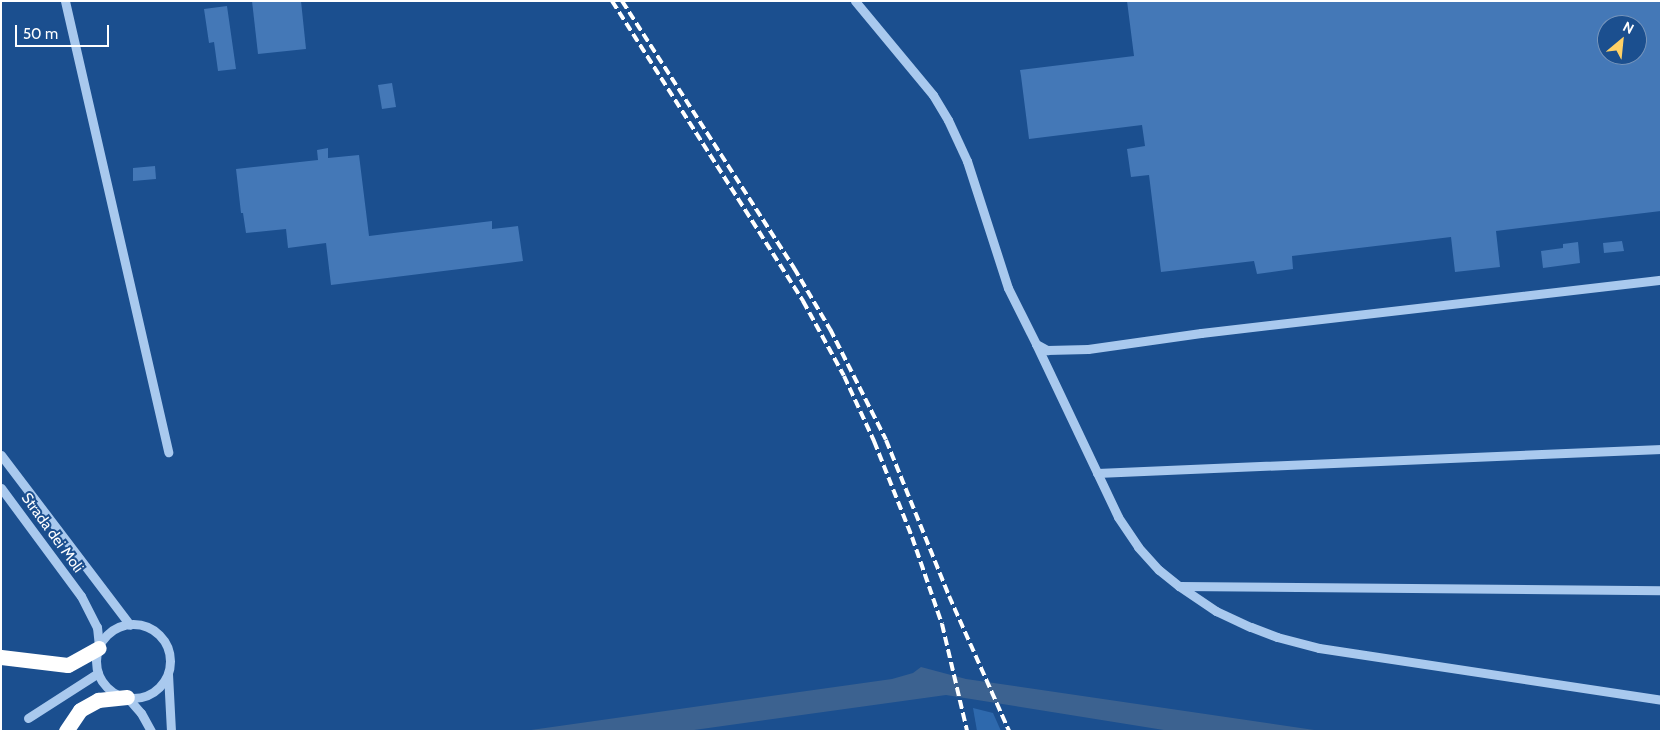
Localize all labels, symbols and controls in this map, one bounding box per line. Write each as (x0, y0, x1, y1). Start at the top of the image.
scale bar (18, 15, 111, 47)
north arrow (1597, 15, 1647, 65)
text: N (1620, 17, 1637, 38)
text: 50 m (23, 25, 58, 43)
street label: Strada dei Moli (17, 490, 87, 576)

